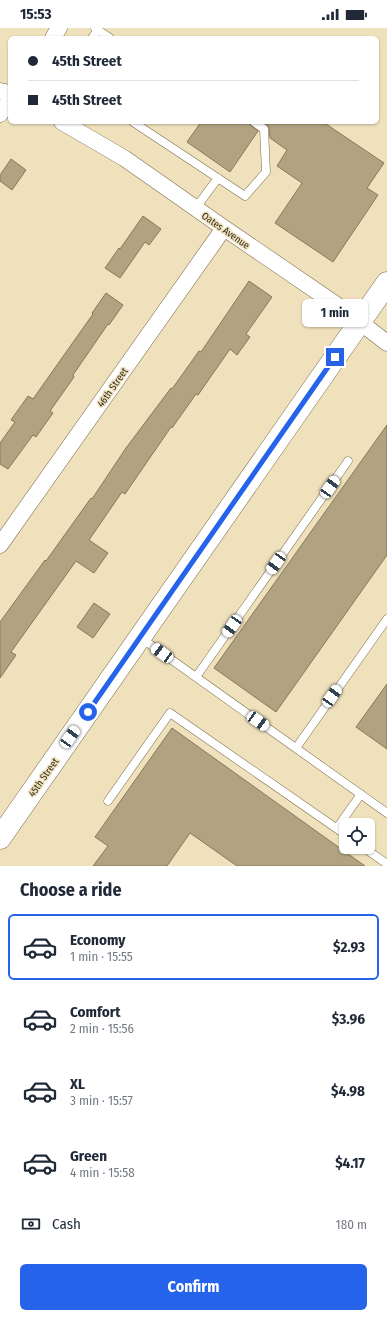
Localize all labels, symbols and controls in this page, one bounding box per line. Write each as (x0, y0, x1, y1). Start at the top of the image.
text: 15:53 (20, 5, 52, 23)
text: 45th Street (52, 52, 122, 70)
text: 45th Street (52, 91, 122, 109)
street label: Oates Avenue (199, 210, 252, 252)
callout: 1 min (302, 299, 368, 327)
text: 1 min (321, 305, 349, 320)
route end (326, 348, 344, 366)
street label: 46th Street (95, 365, 131, 410)
car (318, 474, 342, 500)
car (264, 550, 288, 576)
car (220, 613, 244, 639)
car (149, 641, 175, 665)
car (320, 683, 344, 709)
route start (79, 703, 97, 721)
car (245, 709, 271, 733)
car (58, 724, 82, 750)
street label: 45th Street (26, 755, 62, 799)
map controls (339, 818, 375, 854)
button: locate (339, 818, 375, 854)
text: Choose a ride (20, 879, 122, 901)
icon: car (22, 929, 58, 965)
text: Economy (70, 931, 125, 949)
text: $2.93 (333, 938, 365, 956)
text: 1 min · 15:55 (70, 949, 133, 964)
icon: car (22, 1001, 58, 1037)
text: Comfort (70, 1003, 121, 1021)
text: $3.96 (332, 1010, 365, 1028)
text: 2 min · 15:56 (70, 1021, 134, 1036)
icon: car (22, 1073, 58, 1109)
text: XL (70, 1075, 85, 1093)
text: $4.98 (331, 1082, 365, 1100)
text: 3 min · 15:57 (70, 1093, 133, 1108)
icon: car (22, 1145, 58, 1181)
text: Green (70, 1147, 107, 1165)
text: $4.17 (335, 1154, 365, 1172)
text: 4 min · 15:58 (70, 1165, 135, 1180)
icon: cash (20, 1213, 42, 1235)
text: Cash (52, 1215, 81, 1233)
text: 180 m (336, 1217, 367, 1232)
button: Confirm (20, 1264, 367, 1310)

